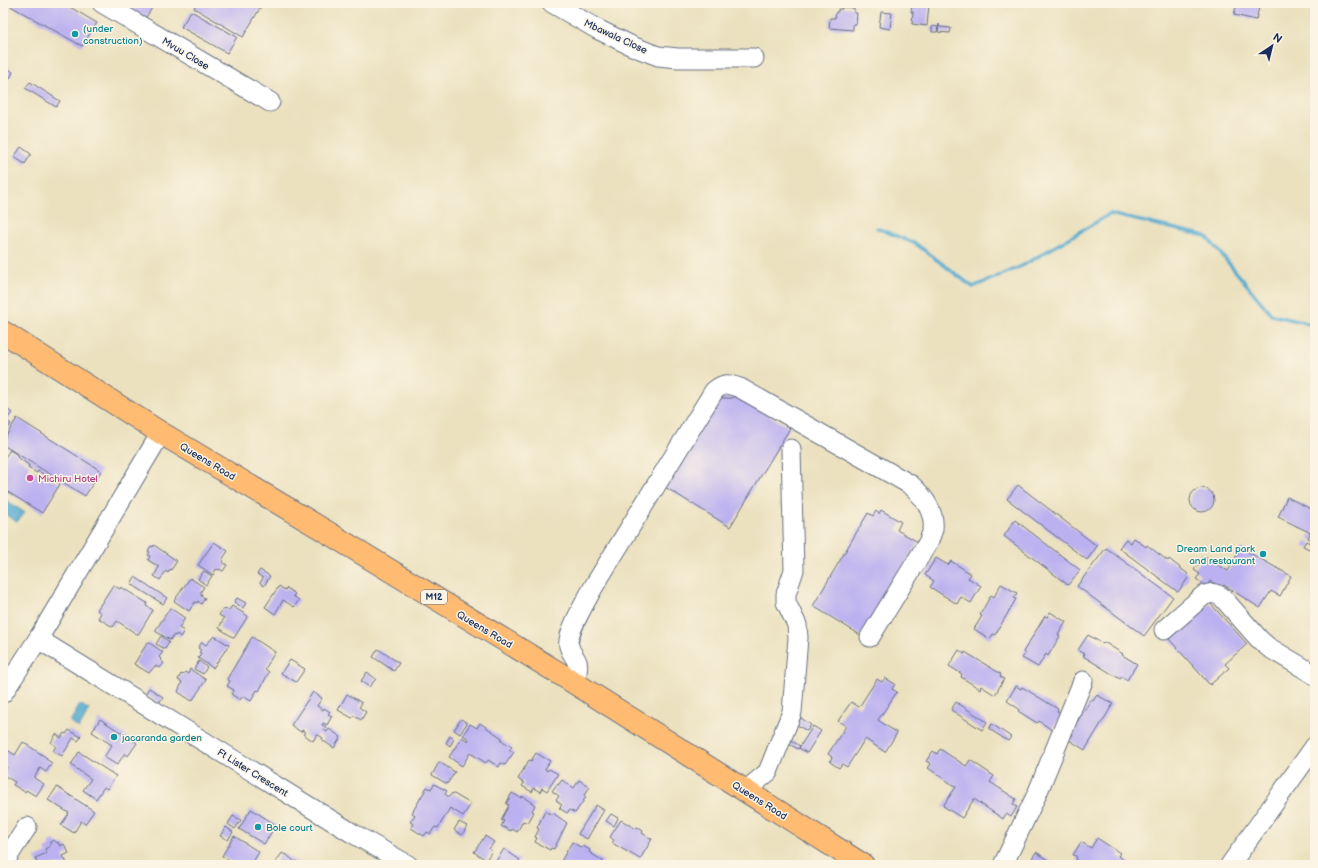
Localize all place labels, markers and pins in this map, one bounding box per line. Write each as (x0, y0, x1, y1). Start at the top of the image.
place label: (under construction) (83, 23, 143, 47)
marker: (under construction) (70, 29, 80, 39)
marker: Michiru Hotel (25, 473, 35, 483)
place label: Michiru Hotel (38, 473, 98, 485)
place label: Dream Land park and restaurant (1177, 543, 1255, 567)
marker: Dream Land park and restaurant (1258, 549, 1268, 559)
marker: jacaranda garden (109, 732, 119, 742)
place label: jacaranda garden (121, 732, 202, 744)
marker: Bole court (253, 822, 263, 832)
place label: Bole court (266, 822, 313, 834)

